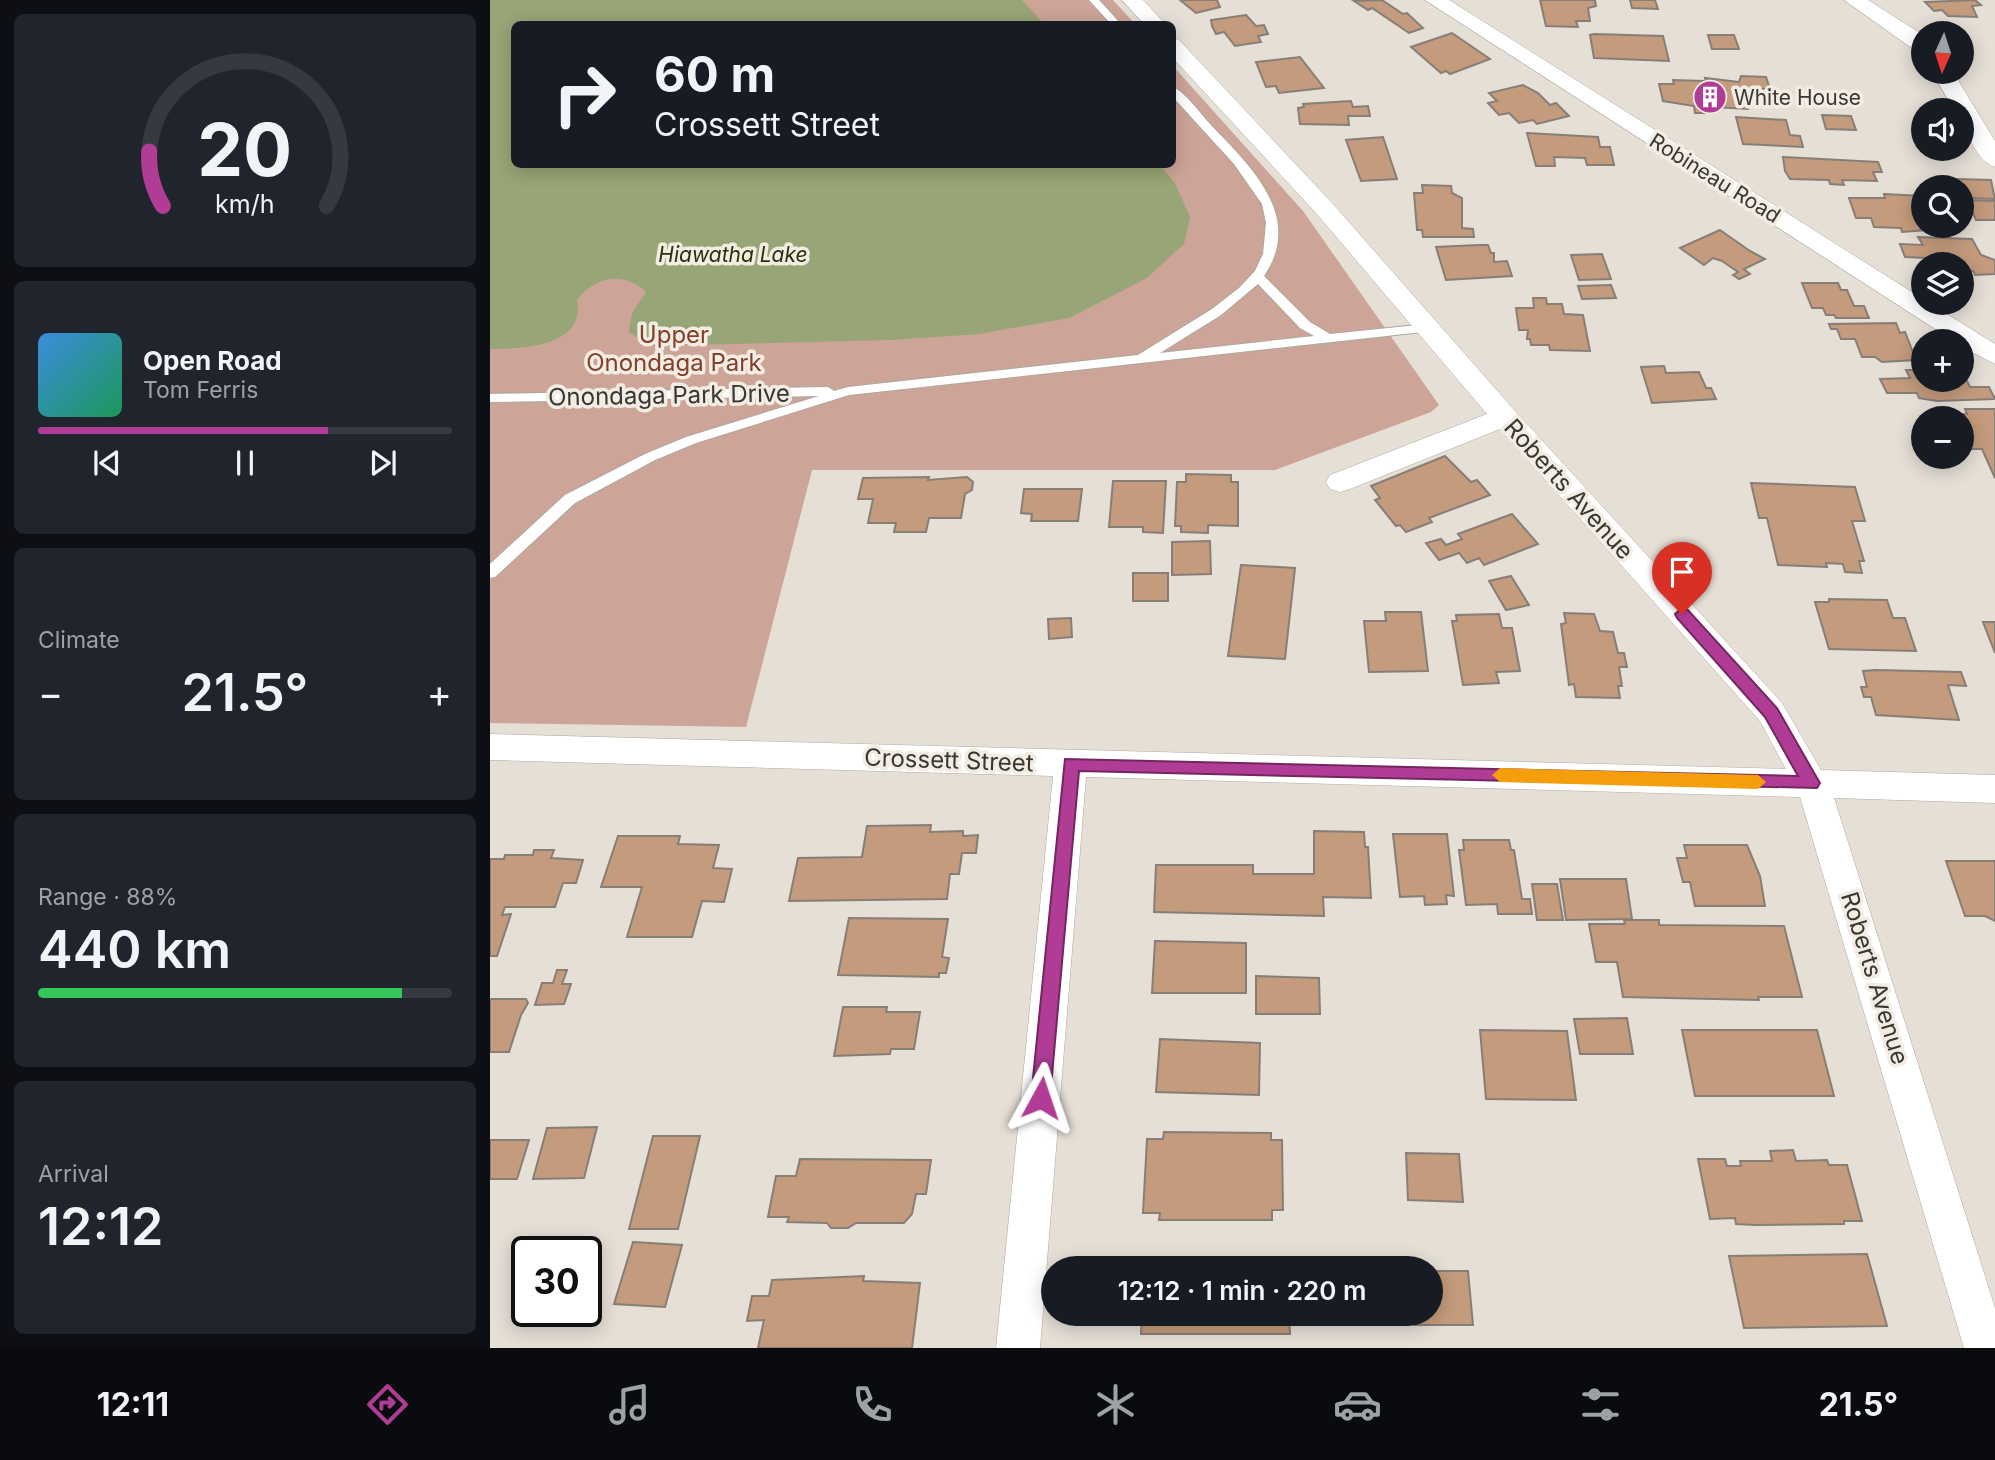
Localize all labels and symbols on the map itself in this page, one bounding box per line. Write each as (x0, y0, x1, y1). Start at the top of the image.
north arrow (1911, 21, 1974, 84)
building icon: White House (1691, 78, 1729, 116)
place label: White House (1734, 85, 1861, 110)
street label: Robineau Road (1645, 128, 1785, 228)
water label: Hiawatha Lake (658, 242, 808, 267)
park label: Upper Onondaga Park (586, 320, 762, 377)
street label: Onondaga Park Drive (548, 378, 790, 412)
street label: Roberts Avenue (1498, 413, 1640, 565)
pin (1652, 542, 1712, 614)
street label: Crossett Street (864, 743, 1034, 777)
street label: Roberts Avenue (1835, 888, 1915, 1068)
position arrow (1004, 1061, 1078, 1135)
speed limit sign: 30 (511, 1236, 602, 1327)

